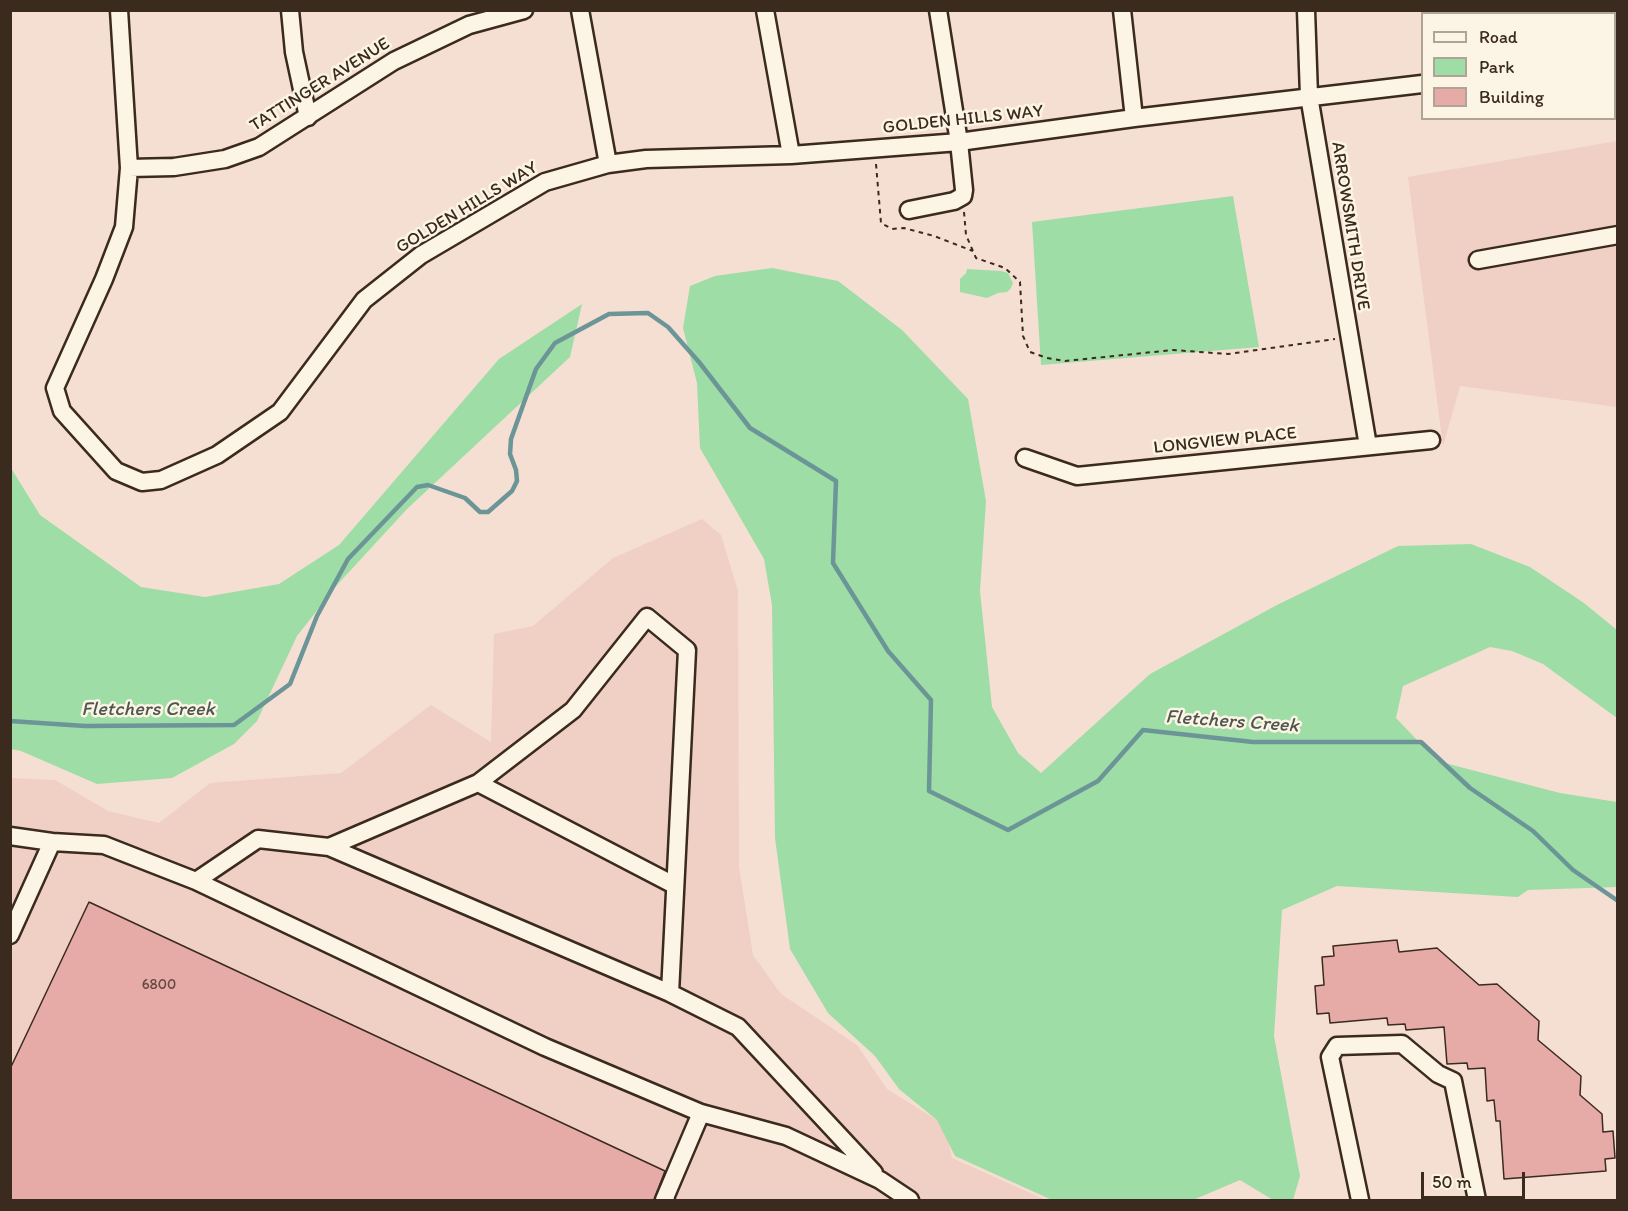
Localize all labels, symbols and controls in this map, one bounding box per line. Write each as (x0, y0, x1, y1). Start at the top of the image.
legend (1421, 12, 1616, 120)
text: Road (1479, 26, 1518, 48)
street label: TATTINGER AVENUE (246, 33, 394, 137)
text: Park (1479, 56, 1514, 78)
text: Building (1479, 86, 1544, 108)
street label: GOLDEN HILLS WAY (882, 101, 1044, 139)
street label: ARROWSMITH DRIVE (1326, 140, 1374, 312)
street label: GOLDEN HILLS WAY (392, 157, 542, 259)
street label: LONGVIEW PLACE (1152, 423, 1298, 459)
water label: Fletchers Creek (81, 698, 215, 722)
water label: Fletchers Creek (1165, 705, 1299, 739)
house number: 6800 (142, 976, 176, 994)
scale bar (1424, 1160, 1528, 1198)
text: 50 m (1432, 1171, 1472, 1193)

